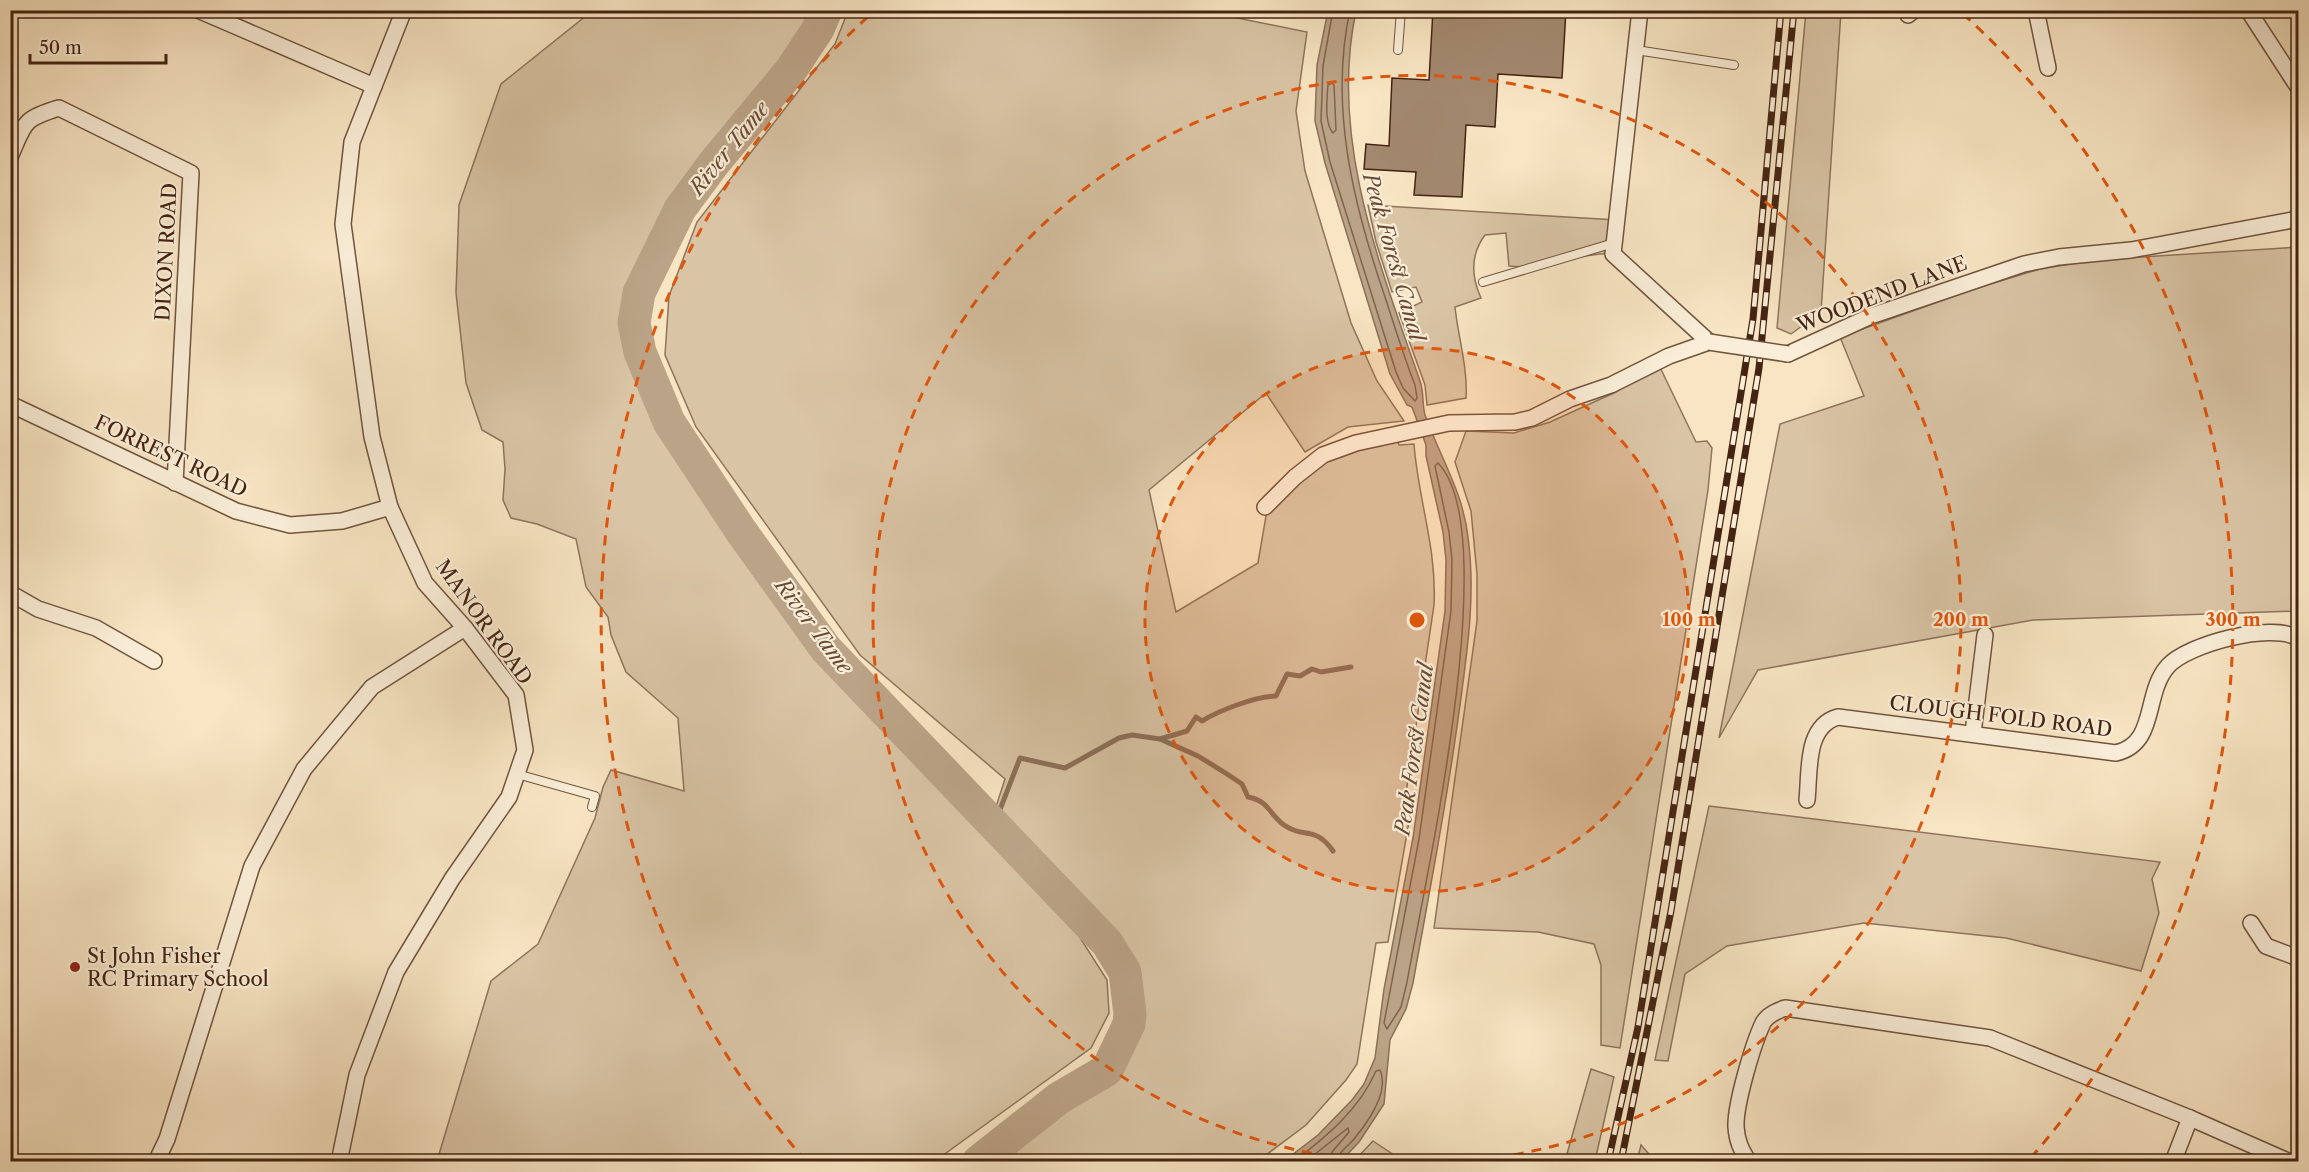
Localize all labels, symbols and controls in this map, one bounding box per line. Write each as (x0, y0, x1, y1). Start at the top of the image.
scale bar (30, 27, 166, 65)
text: 50 m (39, 37, 82, 59)
water label: River Tame (683, 96, 775, 201)
water label: Peak Forest Canal (1357, 168, 1431, 346)
street label: DIXON ROAD (150, 182, 182, 322)
street label: WOODEND LANE (1793, 250, 1970, 338)
street label: FORREST ROAD (91, 410, 251, 502)
street label: MANOR ROAD (431, 555, 537, 689)
water label: River Tame (769, 572, 858, 679)
text: 100 m (1662, 609, 1716, 631)
text: 200 m (1933, 609, 1989, 631)
text: 300 m (2205, 609, 2261, 631)
centre of rings (1407, 610, 1427, 630)
water label: Peak Forest Canal (1389, 659, 1439, 839)
street label: CLOUGH FOLD ROAD (1888, 690, 2114, 742)
place label: St John Fisher RC Primary School (87, 944, 269, 991)
marker: St John Fisher RC Primary School (68, 960, 82, 974)

